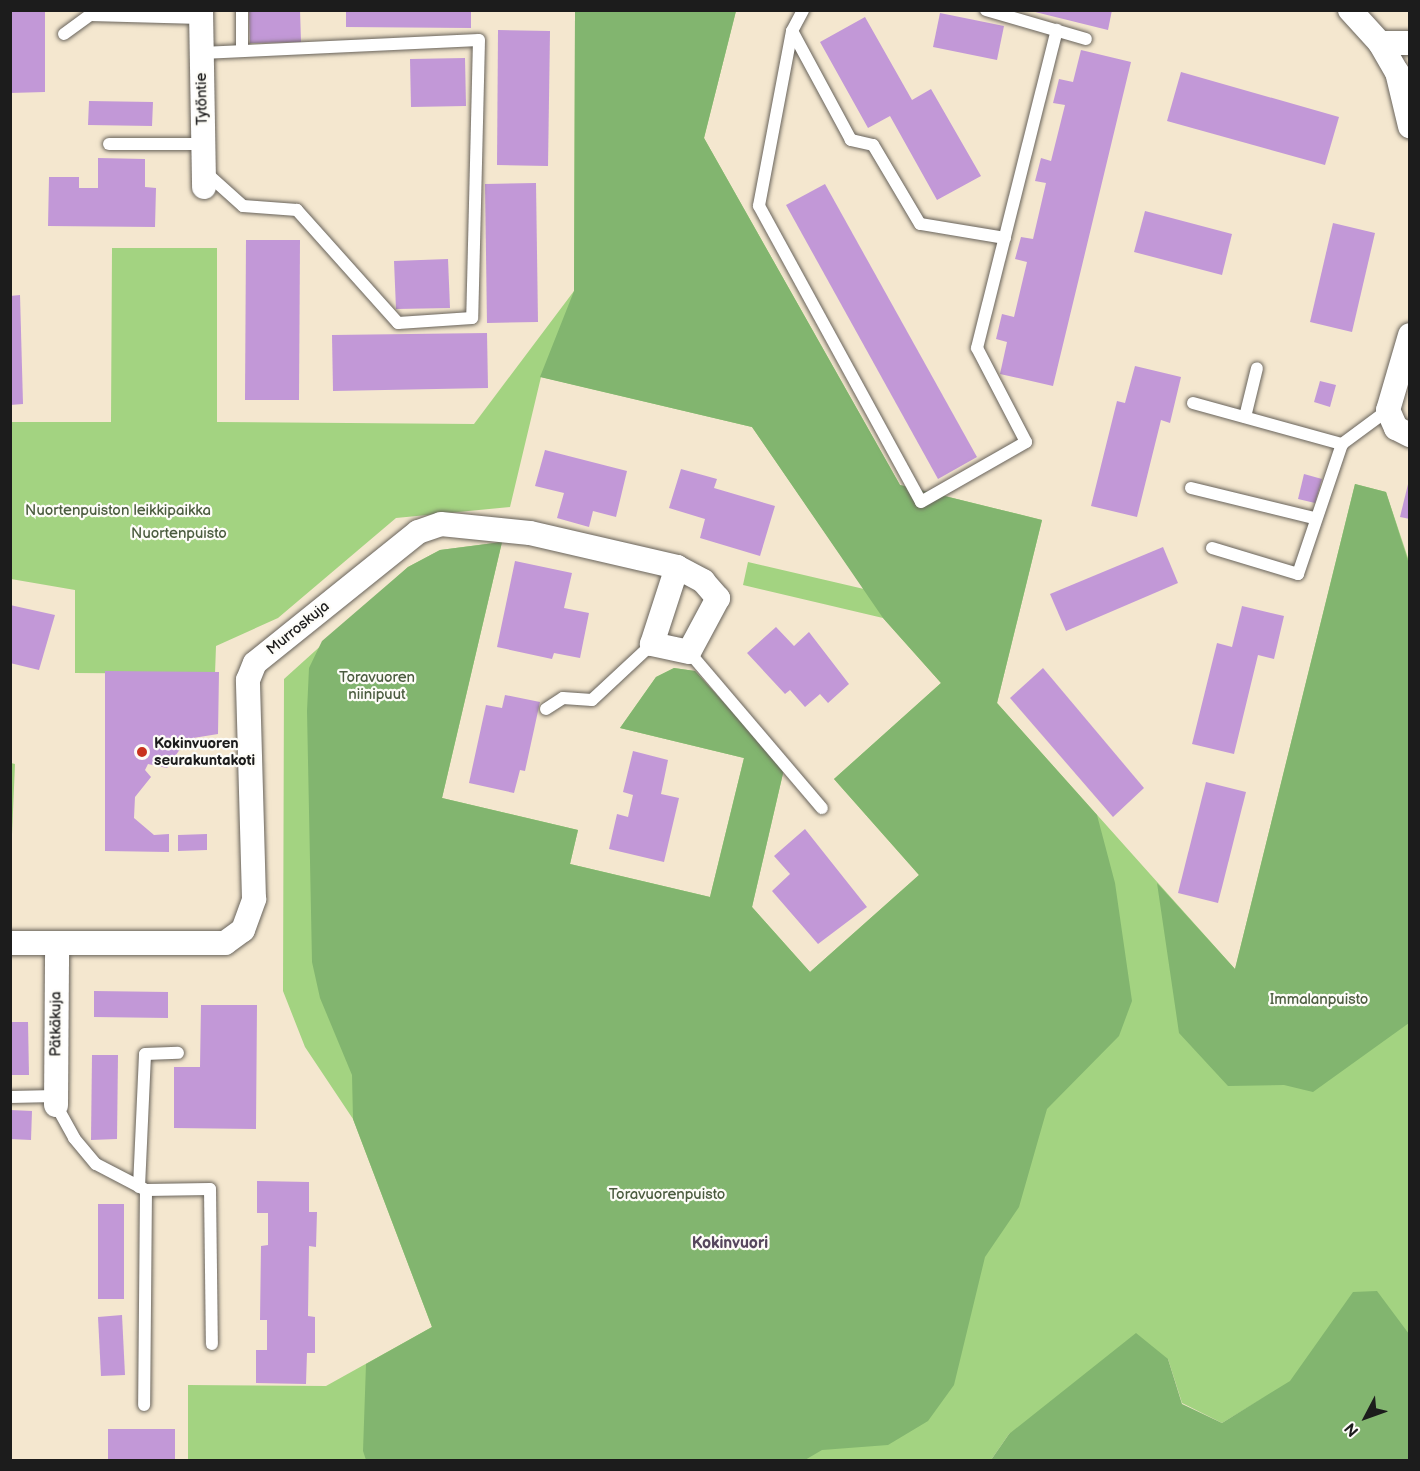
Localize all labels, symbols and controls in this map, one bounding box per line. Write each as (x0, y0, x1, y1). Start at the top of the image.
street label: Tytöntie (193, 73, 211, 125)
park label: Nuortenpuiston leikkipaikka (25, 502, 211, 520)
park label: Nuortenpuisto (131, 525, 227, 543)
street label: Murroskuja (263, 597, 333, 659)
park label: Toravuoren niinipuut (339, 668, 415, 703)
place label: Kokinvuoren seurakuntakoti (154, 734, 255, 769)
marker: Kokinvuoren seurakuntakoti (135, 745, 149, 759)
street label: Pätkäkuja (47, 991, 65, 1057)
park label: Immalanpuisto (1270, 991, 1368, 1009)
park label: Toravuorenpuisto (609, 1186, 725, 1204)
district label: Kokinvuori (692, 1234, 768, 1254)
north arrow (1336, 1387, 1396, 1447)
text: N (1341, 1418, 1363, 1440)

